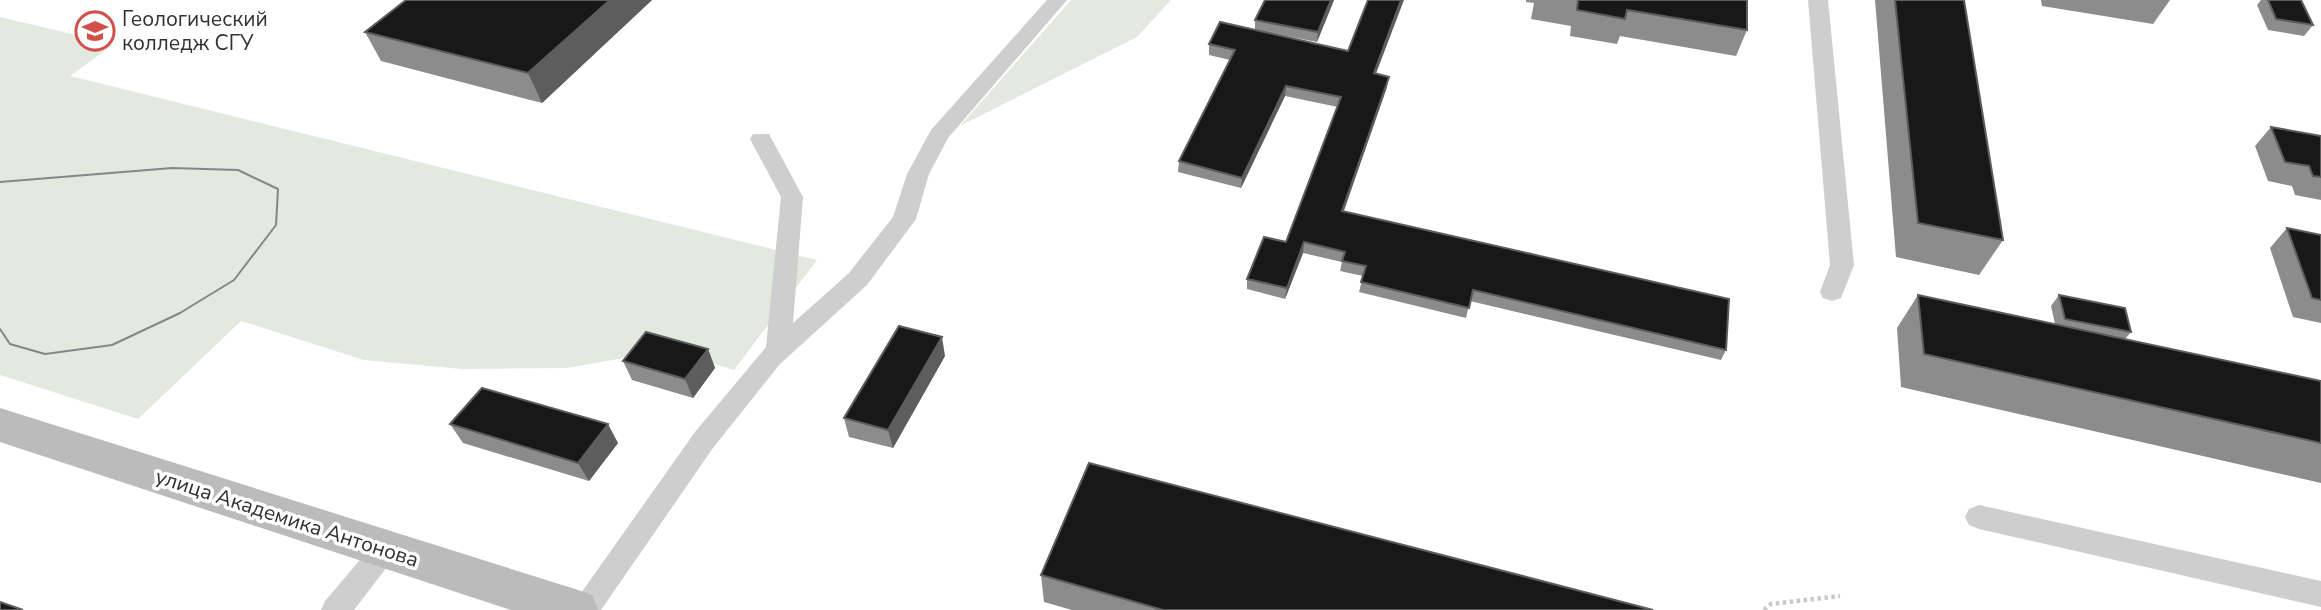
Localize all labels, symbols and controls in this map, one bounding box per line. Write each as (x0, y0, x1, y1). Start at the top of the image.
place label: Геологический колледж СГУ (122, 5, 268, 57)
school or university icon: Геологический колледж СГУ (74, 10, 116, 52)
street label: улица Академика Антонова (152, 462, 422, 574)

